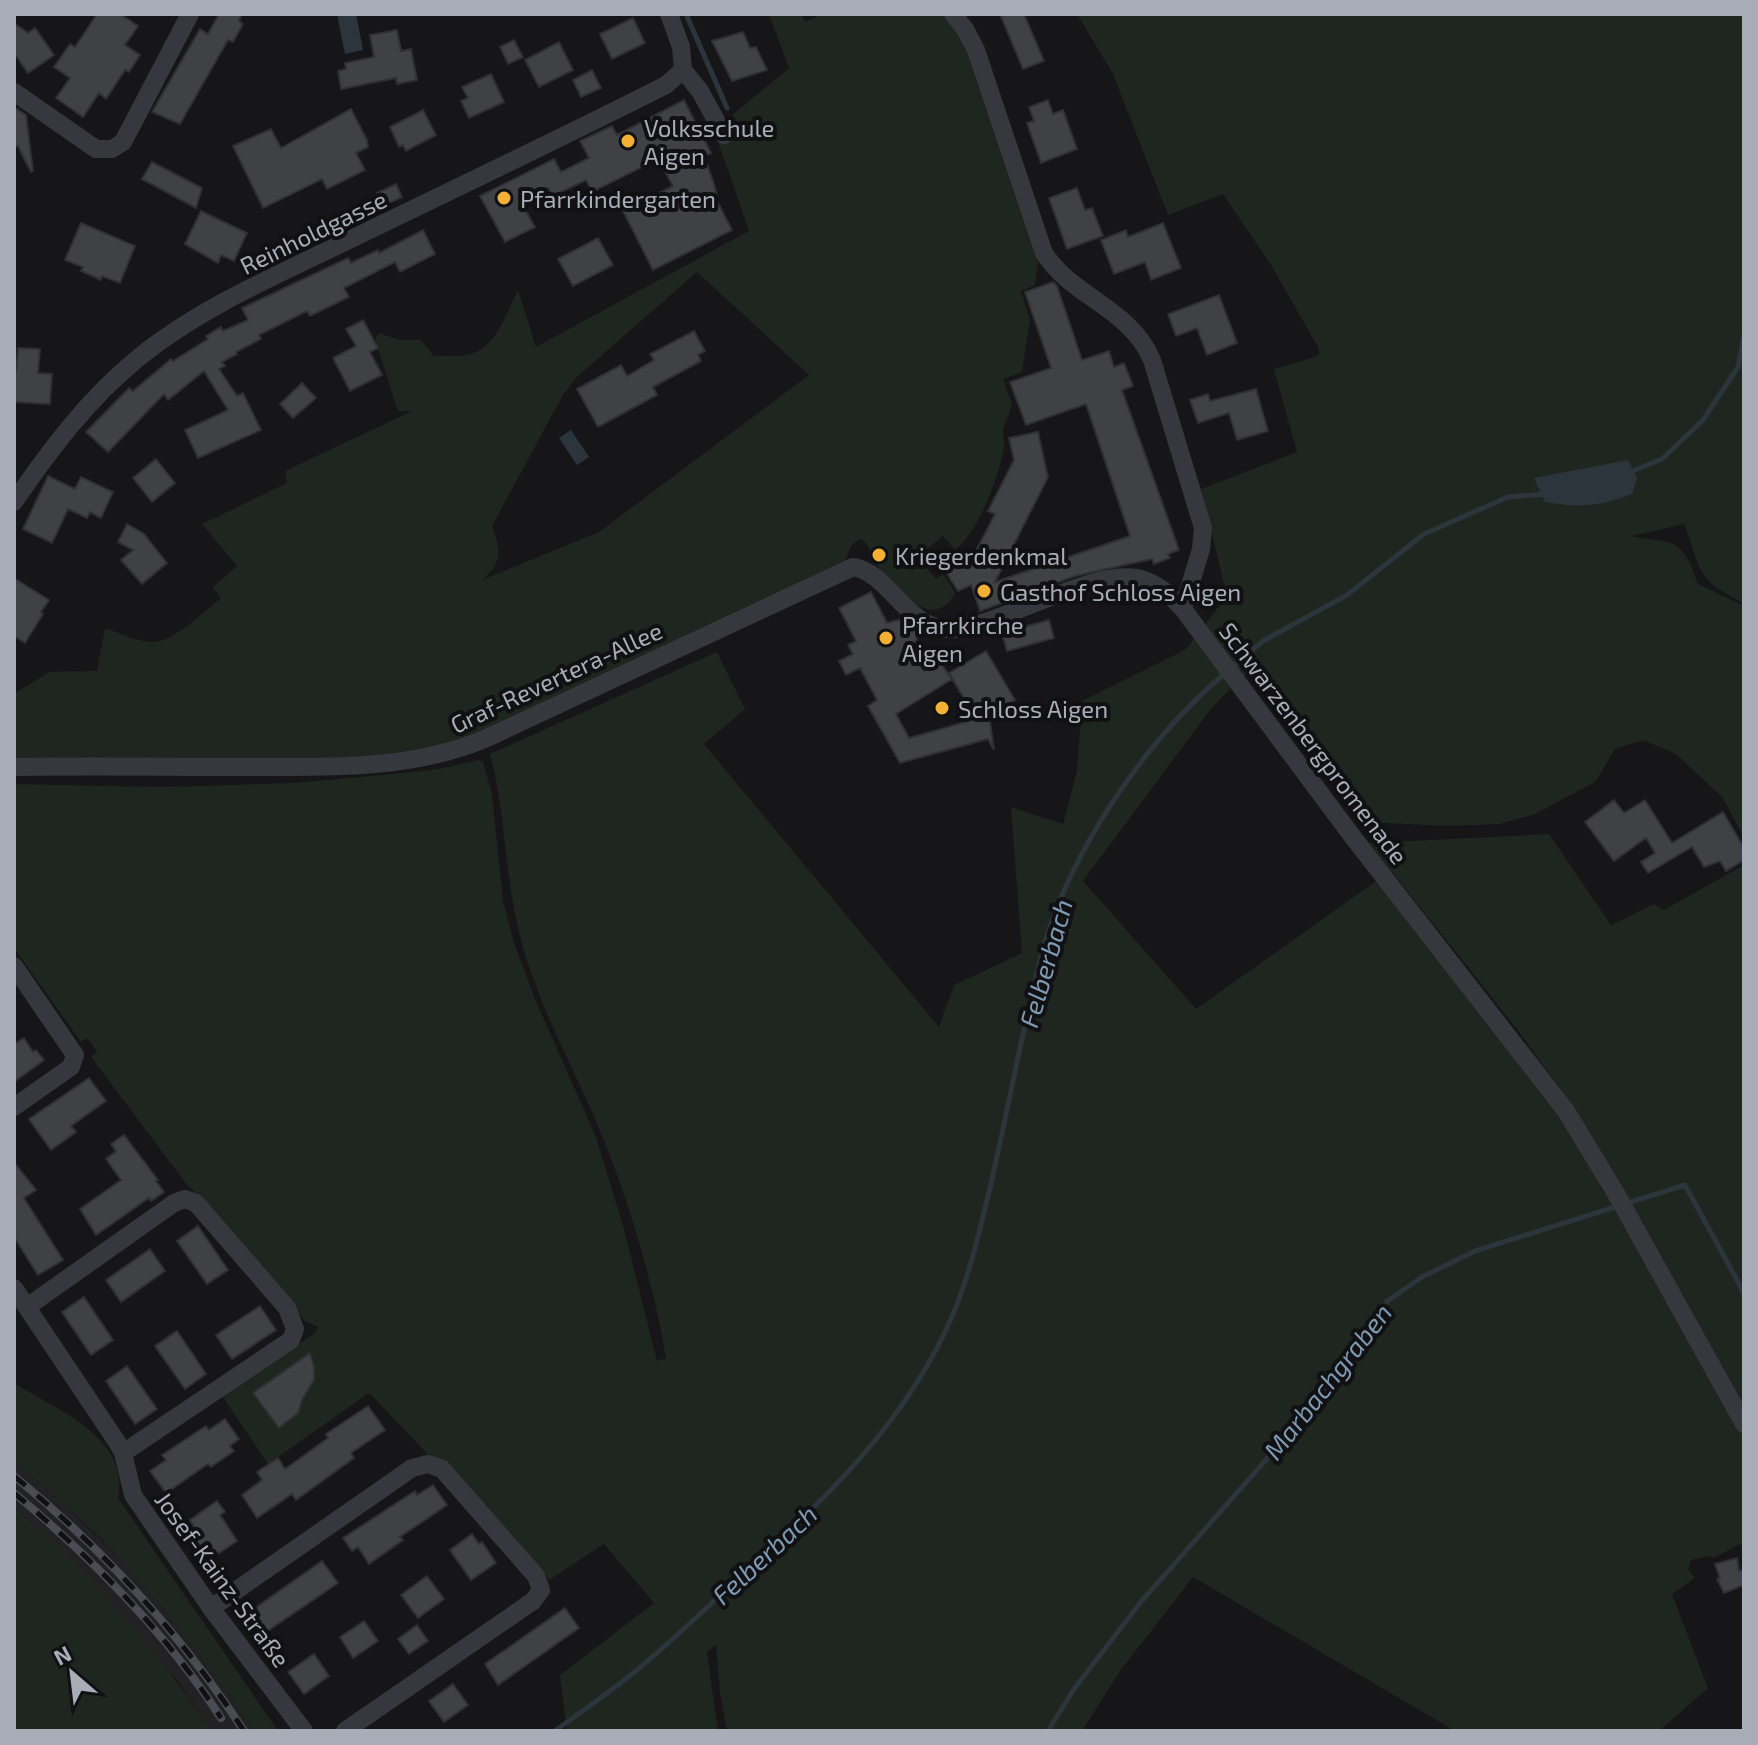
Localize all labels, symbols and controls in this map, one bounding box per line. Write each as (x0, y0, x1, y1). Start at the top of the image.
place label: Volksschule Aigen (644, 113, 774, 170)
marker: Volksschule Aigen (619, 132, 637, 150)
street label: Reinholdgasse (235, 184, 391, 280)
place label: Pfarrkindergarten (520, 184, 716, 213)
marker: Pfarrkindergarten (495, 189, 513, 207)
place label: Kriegerdenkmal (895, 541, 1067, 570)
marker: Kriegerdenkmal (870, 546, 888, 564)
place label: Gasthof Schloss Aigen (1000, 577, 1241, 606)
marker: Gasthof Schloss Aigen (975, 582, 993, 600)
place label: Pfarrkirche Aigen (902, 610, 1024, 667)
street label: Graf-Revertera-Allee (446, 615, 666, 739)
street label: Schwarzenbergpromenade (1214, 617, 1414, 869)
marker: Pfarrkirche Aigen (877, 629, 895, 647)
place label: Schloss Aigen (958, 694, 1108, 723)
marker: Schloss Aigen (933, 699, 951, 717)
water label: Felberbach (1012, 895, 1078, 1031)
water label: Marbachgraben (1257, 1297, 1397, 1465)
street label: Josef-Kainz-Straße (150, 1486, 296, 1672)
water label: Felberbach (705, 1498, 823, 1610)
north arrow (32, 1633, 112, 1713)
text: N (49, 1639, 75, 1670)

